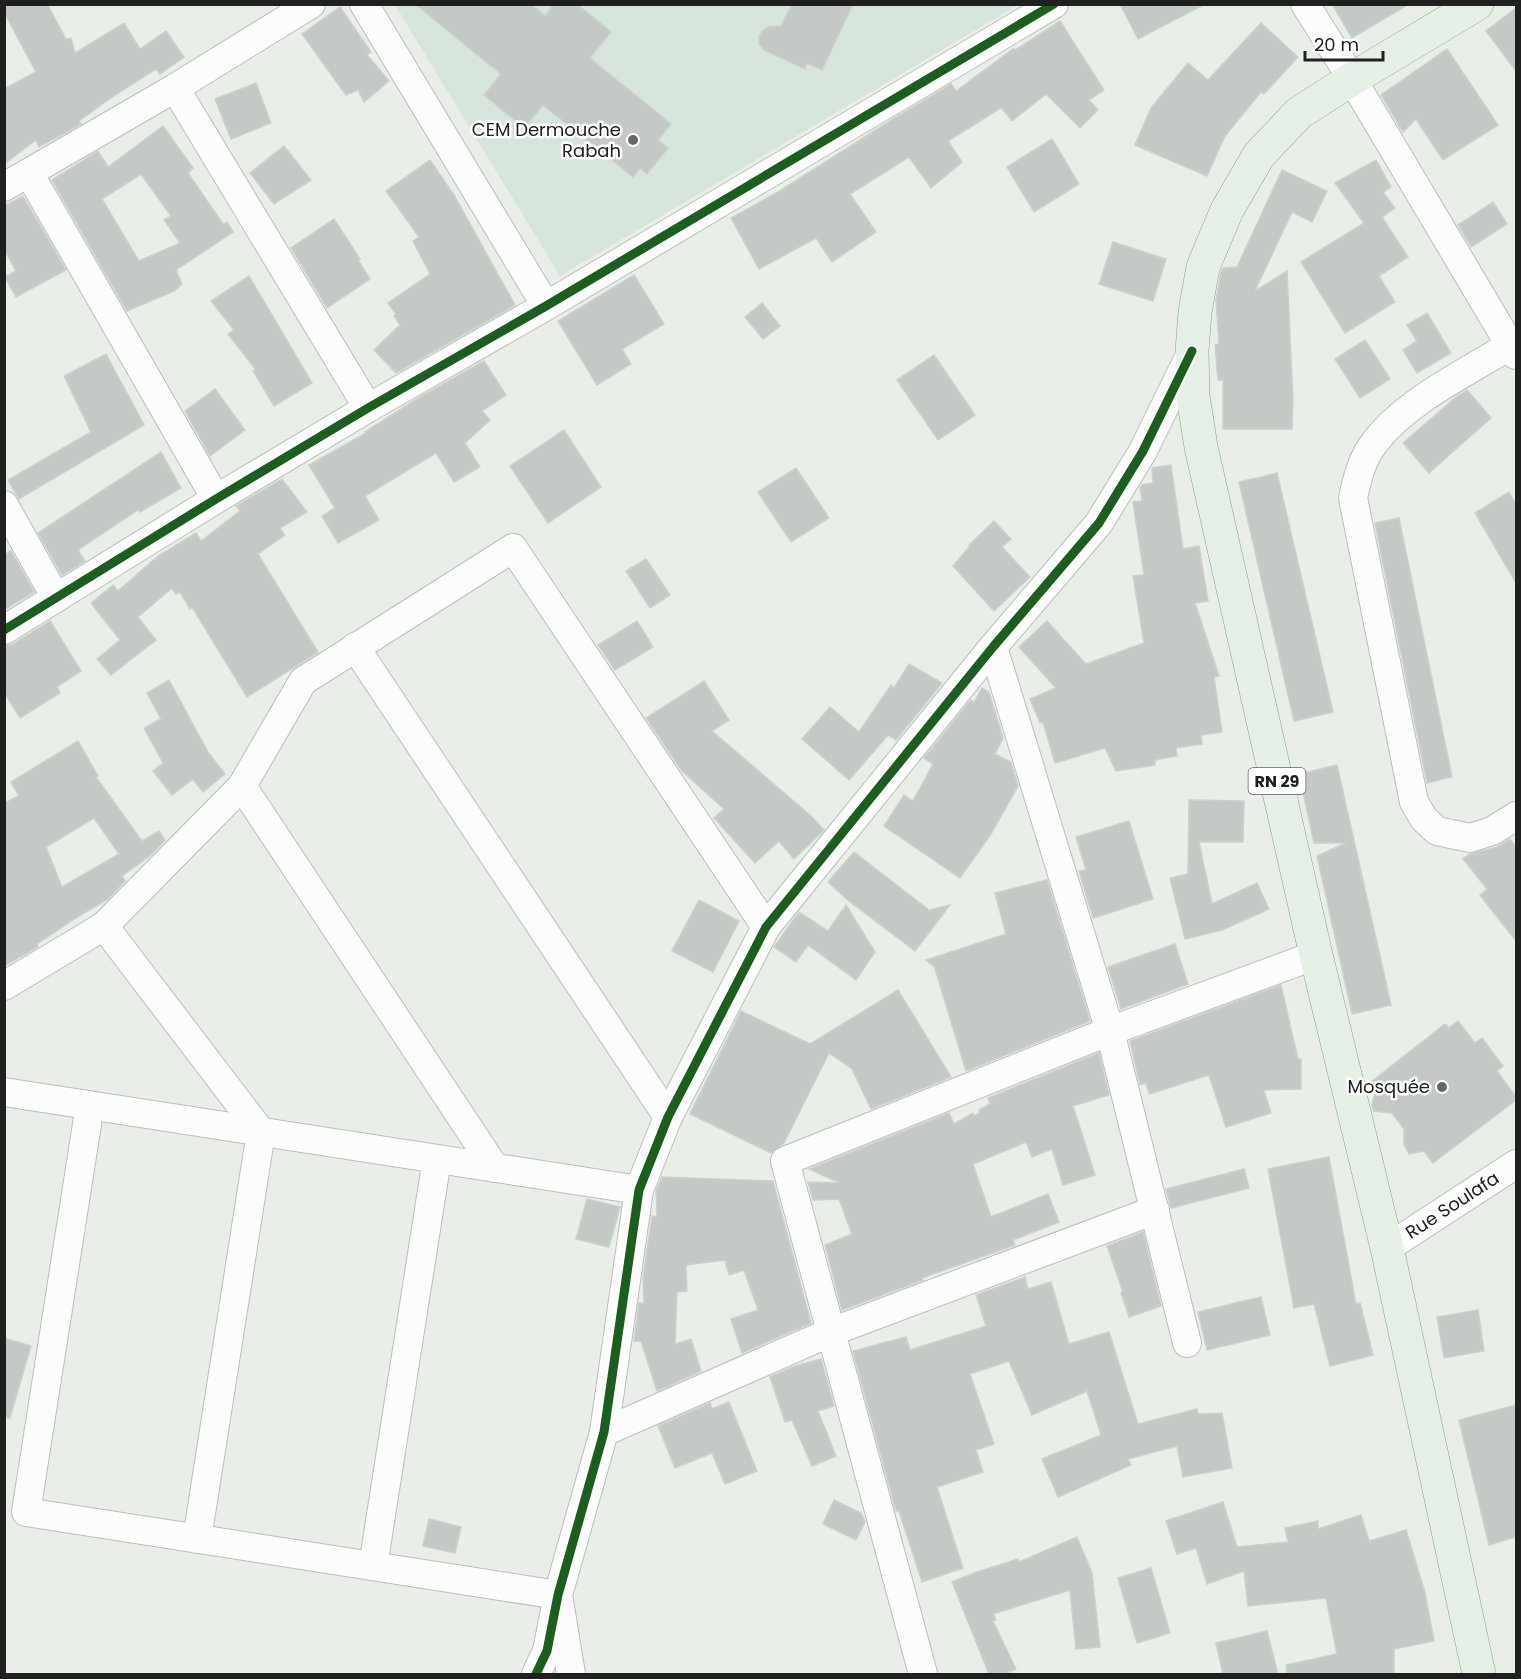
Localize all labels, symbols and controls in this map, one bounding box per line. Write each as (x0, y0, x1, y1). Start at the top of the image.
scale bar (1305, 24, 1383, 62)
text: 20 m (1314, 32, 1359, 57)
place label: CEM Dermouche Rabah (472, 117, 621, 163)
marker: CEM Dermouche Rabah (626, 133, 640, 147)
road number: RN 29 (1248, 768, 1306, 794)
place label: Mosquée (1348, 1074, 1430, 1099)
marker: Mosquée (1435, 1080, 1449, 1094)
street label: Rue Soulafa (1401, 1165, 1504, 1245)

